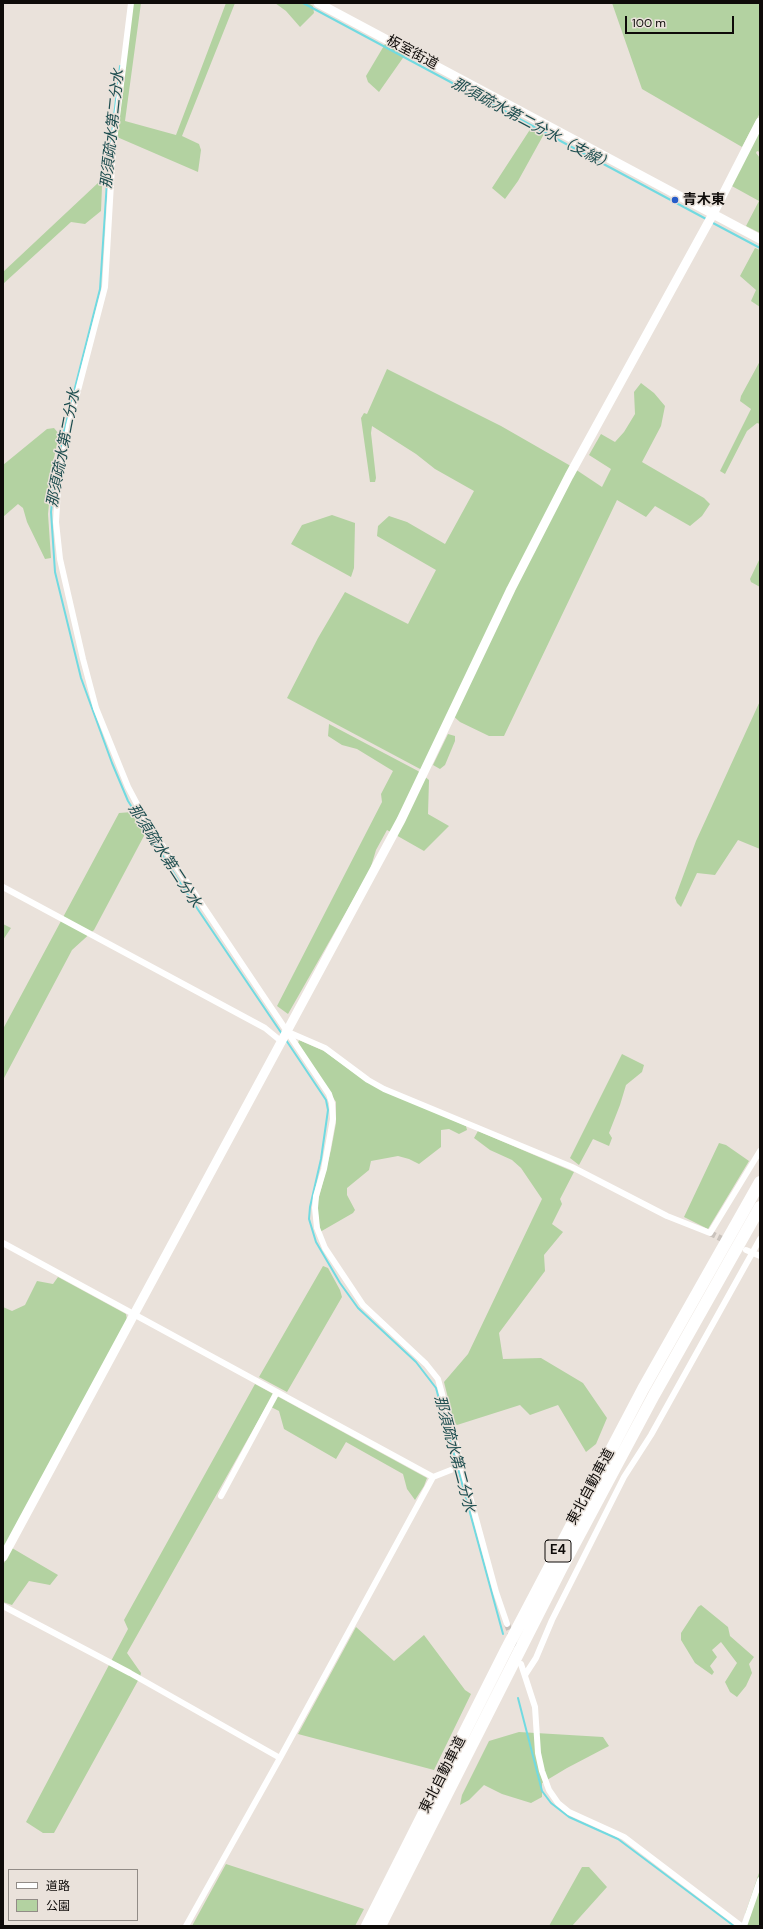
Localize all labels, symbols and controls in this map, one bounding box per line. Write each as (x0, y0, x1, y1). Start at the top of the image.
scale bar (627, 8, 736, 34)
text: 100 m (632, 15, 666, 31)
street label: 板室街道 (383, 32, 441, 74)
water label: 那須疏水第二分水 (98, 68, 128, 190)
water label: 那須疏水第二分水（支線） (448, 75, 616, 175)
place label: 青木東 (683, 192, 725, 208)
marker: 青木東 (670, 195, 680, 205)
water label: 那須疏水第二分水 (44, 387, 84, 509)
water label: 那須疏水第二分水 (124, 801, 204, 911)
water label: 那須疏水第二分水 (430, 1394, 478, 1514)
street label: 東北自動車道 (564, 1446, 618, 1528)
road number: E4 (545, 1540, 571, 1562)
street label: 東北自動車道 (416, 1734, 470, 1816)
legend (8, 1869, 138, 1921)
text: 道路 (46, 1878, 70, 1894)
text: 公園 (46, 1898, 70, 1914)

